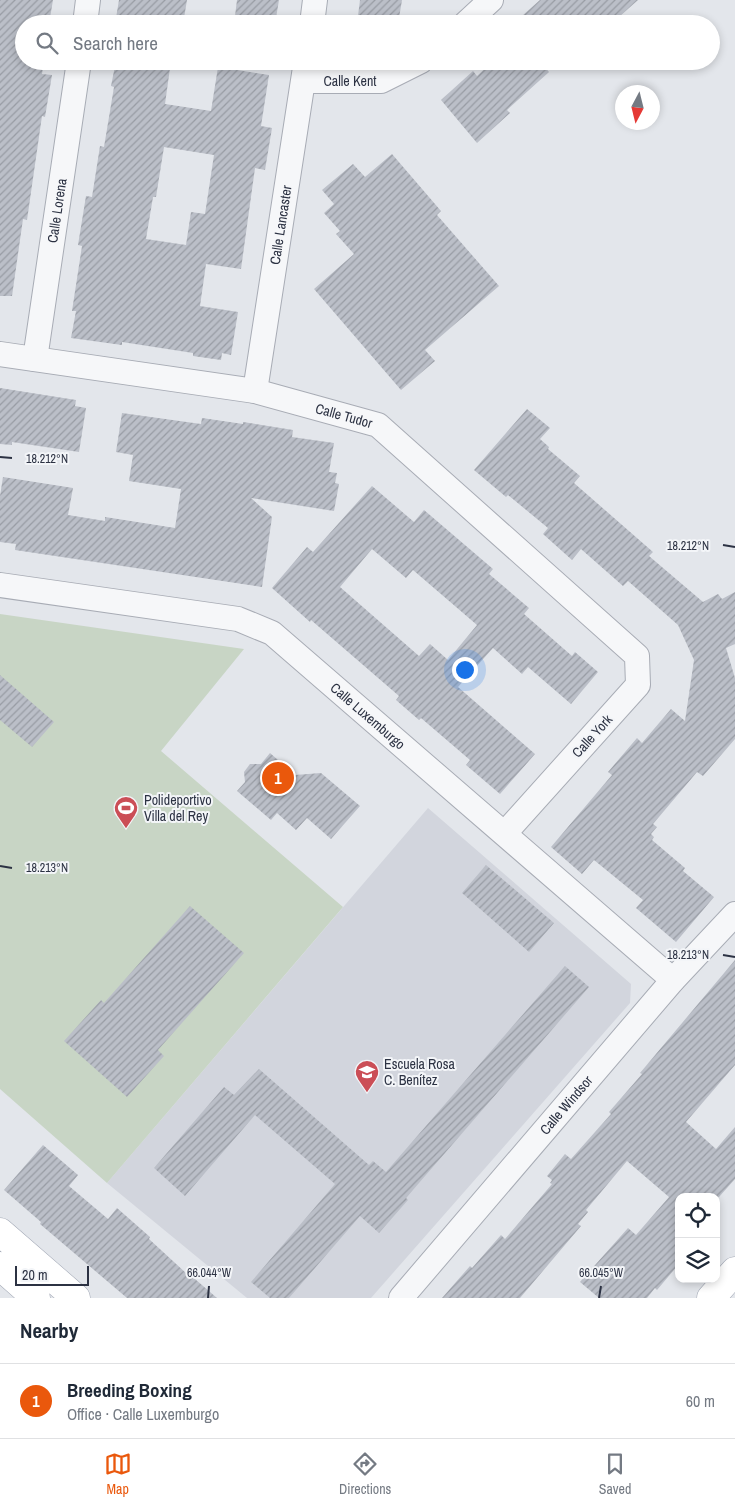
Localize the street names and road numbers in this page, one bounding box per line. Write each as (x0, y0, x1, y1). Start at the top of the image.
street label: Calle Kent (323, 72, 377, 90)
street label: Calle Lorena (43, 176, 71, 244)
street label: Calle Lancaster (266, 184, 296, 266)
street label: Calle Tudor (314, 399, 375, 432)
street label: Calle Luxemburgo (327, 679, 409, 753)
street label: Calle York (568, 711, 616, 761)
street label: Calle Windsor (536, 1072, 597, 1138)

